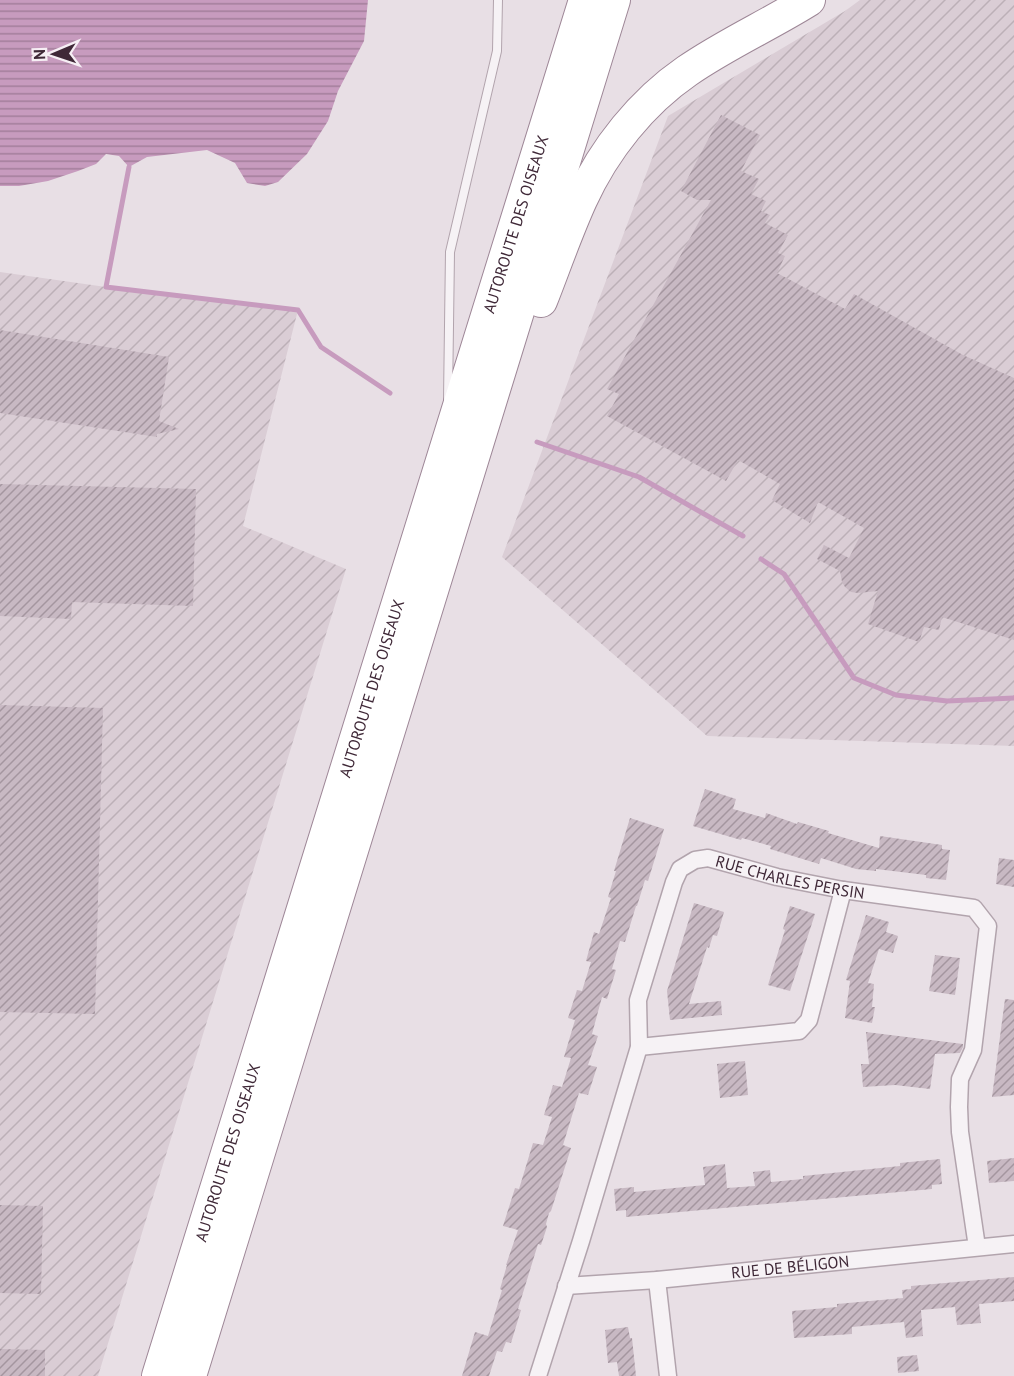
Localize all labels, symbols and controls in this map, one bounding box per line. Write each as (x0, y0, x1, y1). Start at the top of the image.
north arrow (24, 24, 84, 84)
text: N (29, 49, 49, 60)
street label: AUTOROUTE DES OISEAUX (478, 133, 552, 316)
street label: AUTOROUTE DES OISEAUX (334, 597, 408, 780)
street label: RUE CHARLES PERSIN (713, 851, 866, 903)
street label: AUTOROUTE DES OISEAUX (190, 1061, 264, 1244)
street label: RUE DE BÉLIGON (730, 1251, 850, 1282)

